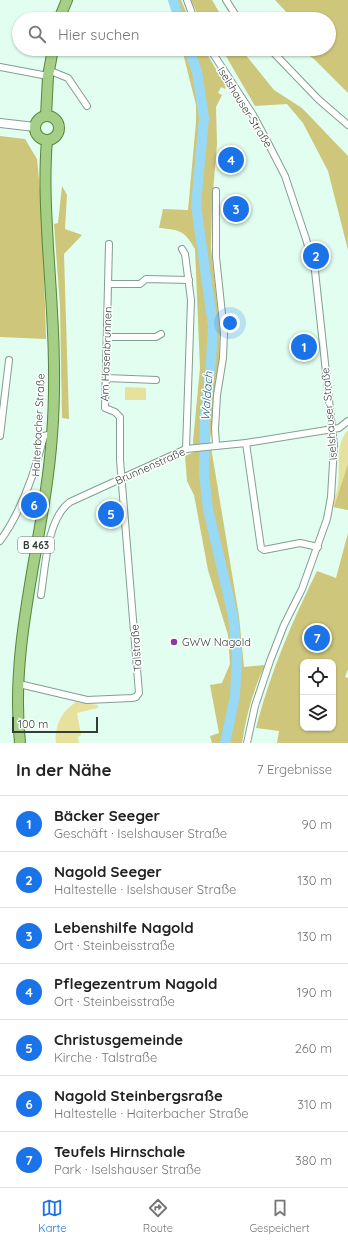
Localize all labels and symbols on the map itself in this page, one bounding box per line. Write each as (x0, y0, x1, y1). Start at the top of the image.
street label: Iselshauser Straße (214, 64, 276, 150)
pin: 4 (218, 145, 244, 175)
pin: 3 (223, 194, 249, 224)
pin: 2 (303, 241, 329, 271)
street label: Am Hasenbrunnen (97, 306, 115, 402)
your location (220, 313, 240, 333)
pin: 1 (291, 332, 317, 362)
street label: Iselshauser Straße (318, 367, 340, 461)
water label: Waldach (197, 371, 216, 421)
street label: Haiterbacher Straße (28, 373, 48, 477)
street label: Brunnenstraße (113, 444, 187, 488)
pin: 6 (21, 490, 47, 520)
pin: 5 (98, 499, 124, 529)
road number: B 463 (18, 537, 54, 553)
pin: 7 (304, 623, 330, 653)
street label: Talstraße (127, 624, 145, 672)
place label: GWW Nagold (182, 635, 251, 649)
marker: GWW Nagold (169, 637, 179, 647)
scale bar (12, 715, 98, 734)

